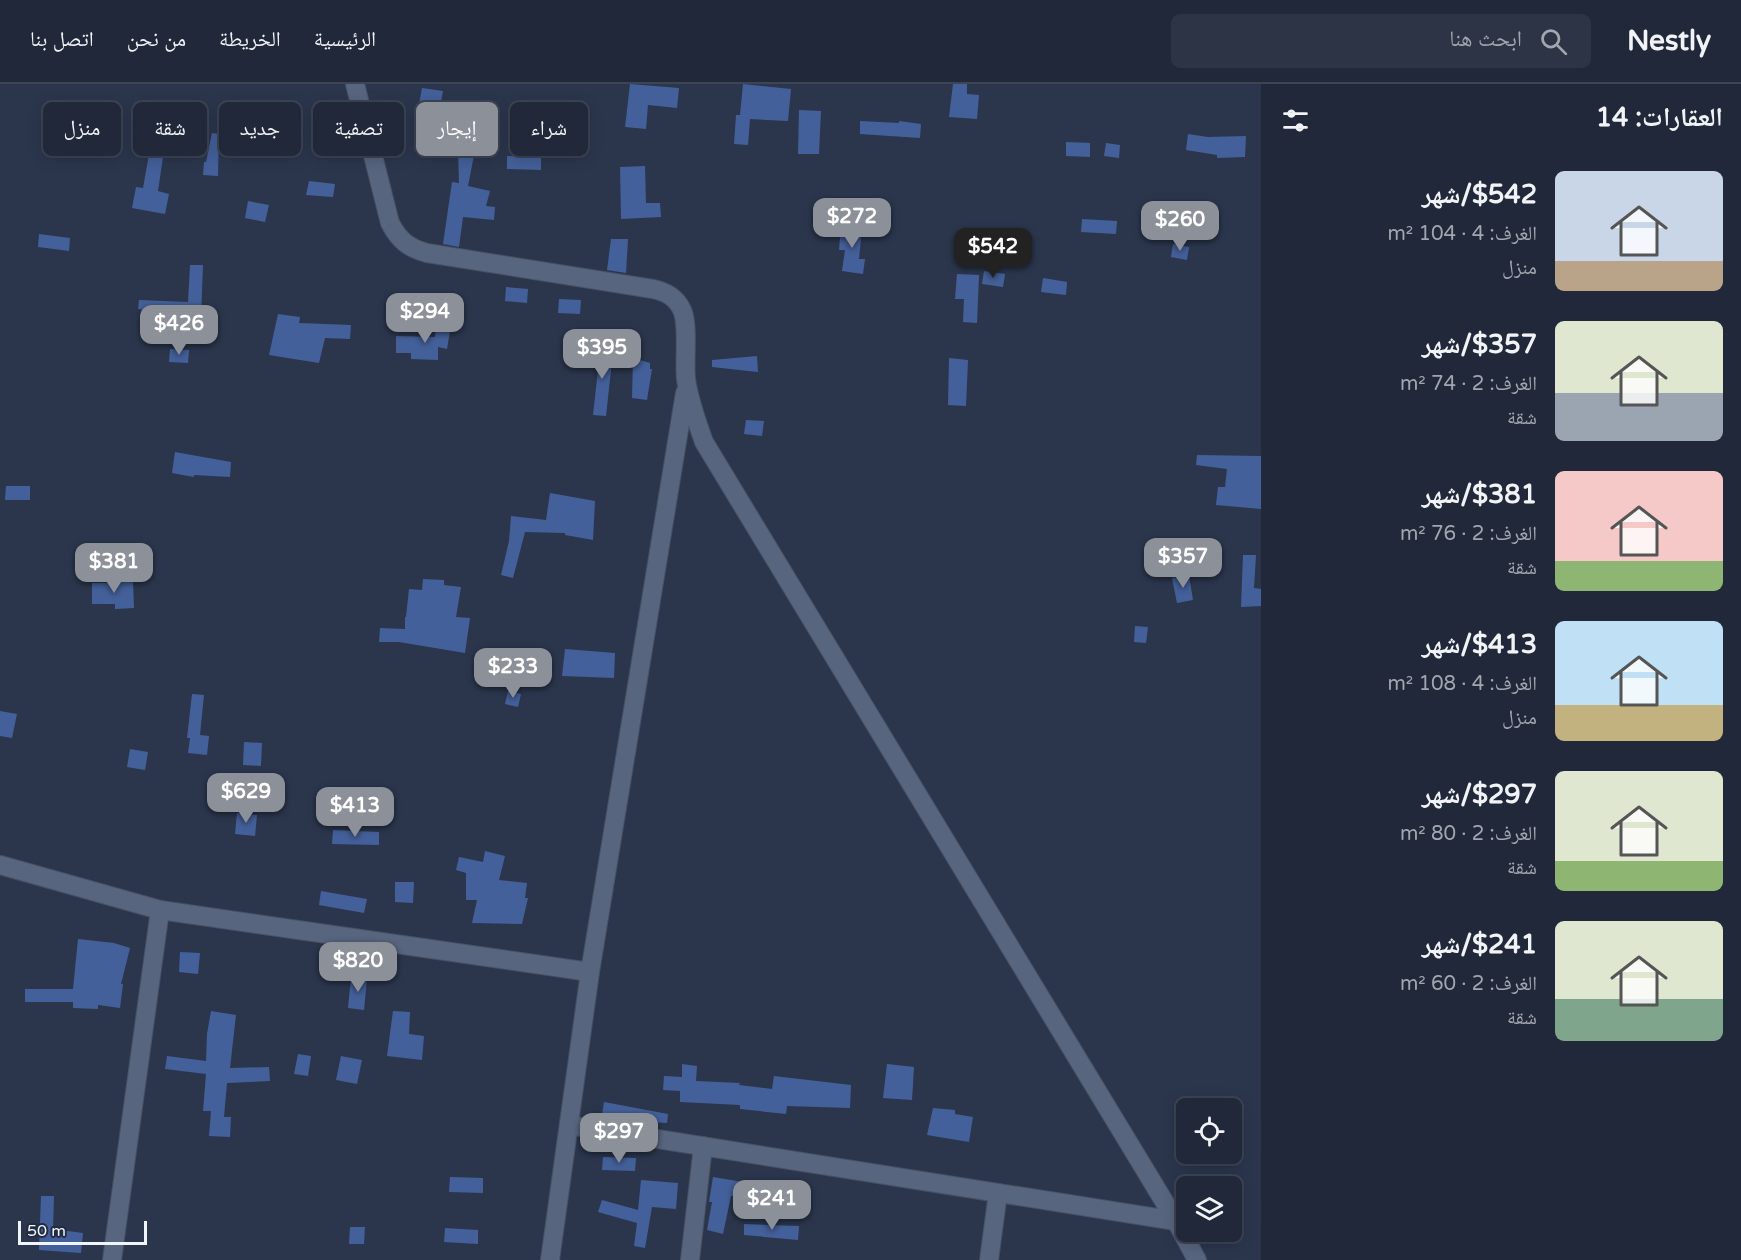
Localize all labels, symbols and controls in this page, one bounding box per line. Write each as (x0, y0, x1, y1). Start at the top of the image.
search box (1171, 14, 1591, 68)
text: Nestly (1627, 24, 1711, 58)
icon: search (1537, 25, 1570, 58)
text: ابحث هنا (1449, 26, 1522, 52)
text: اتصل بنا (30, 27, 94, 52)
text: من نحن (127, 27, 186, 52)
text: الخريطة (219, 27, 281, 52)
text: الرئيسية (314, 27, 376, 52)
chip: منزل (43, 102, 121, 156)
chip: شقة (133, 102, 207, 156)
chip: جديد (219, 102, 301, 156)
chip: تصفية (313, 102, 404, 156)
chip: إيجار (416, 102, 498, 156)
chip: شراء (510, 102, 588, 156)
text: العقارات: 14 (1596, 102, 1723, 133)
icon: filters (1279, 104, 1312, 137)
text: $542/شهر (1422, 179, 1537, 210)
icon: home (1603, 195, 1675, 267)
pin: $272 (816, 198, 888, 249)
pin: $260 (1144, 201, 1216, 252)
text: $272 (827, 205, 877, 229)
text: $260 (1155, 208, 1205, 232)
text: الغرف: 4 · 104 m² (1387, 222, 1537, 246)
pin: $542 (957, 228, 1029, 279)
text: $542 (968, 235, 1018, 259)
text: منزل (1502, 256, 1537, 280)
pin: $294 (389, 293, 461, 344)
text: $294 (400, 300, 450, 324)
pin: $426 (143, 305, 215, 356)
text: $426 (154, 312, 204, 336)
pin: $395 (566, 329, 638, 380)
text: $357/شهر (1422, 329, 1537, 360)
text: $395 (577, 336, 627, 360)
icon: home (1603, 345, 1675, 417)
text: الغرف: 2 · 74 m² (1400, 372, 1537, 396)
text: شقة (1507, 406, 1537, 430)
text: $381/شهر (1422, 479, 1537, 510)
icon: home (1603, 495, 1675, 567)
text: الغرف: 2 · 76 m² (1400, 522, 1537, 546)
pin: $357 (1147, 538, 1219, 589)
pin: $381 (78, 543, 150, 594)
text: $357 (1158, 545, 1208, 569)
text: $381 (89, 550, 139, 574)
text: شقة (1507, 556, 1537, 580)
text: $413/شهر (1422, 629, 1537, 660)
icon: home (1603, 645, 1675, 717)
pin: $233 (477, 648, 549, 699)
text: $233 (488, 655, 538, 679)
text: الغرف: 4 · 108 m² (1387, 672, 1537, 696)
text: منزل (1502, 706, 1537, 730)
pin: $629 (210, 773, 282, 824)
text: $297/شهر (1422, 779, 1537, 810)
text: $629 (221, 780, 271, 804)
pin: $413 (319, 787, 391, 838)
text: $413 (330, 794, 380, 818)
icon: home (1603, 795, 1675, 867)
text: الغرف: 2 · 80 m² (1400, 822, 1537, 846)
text: شقة (1507, 856, 1537, 880)
text: $241/شهر (1422, 929, 1537, 960)
pin: $820 (322, 942, 394, 993)
icon: home (1603, 945, 1675, 1017)
text: $820 (333, 949, 383, 973)
text: الغرف: 2 · 60 m² (1400, 972, 1537, 996)
text: شقة (1507, 1006, 1537, 1030)
map controls (1176, 1098, 1242, 1242)
button: locate (1176, 1098, 1242, 1164)
pin: $297 (583, 1113, 655, 1164)
text: $297 (594, 1120, 644, 1144)
button: layers (1176, 1176, 1242, 1242)
pin: $241 (736, 1180, 808, 1231)
text: $241 (747, 1187, 797, 1211)
scale bar (18, 1218, 147, 1246)
text: 50 m (27, 1221, 66, 1241)

